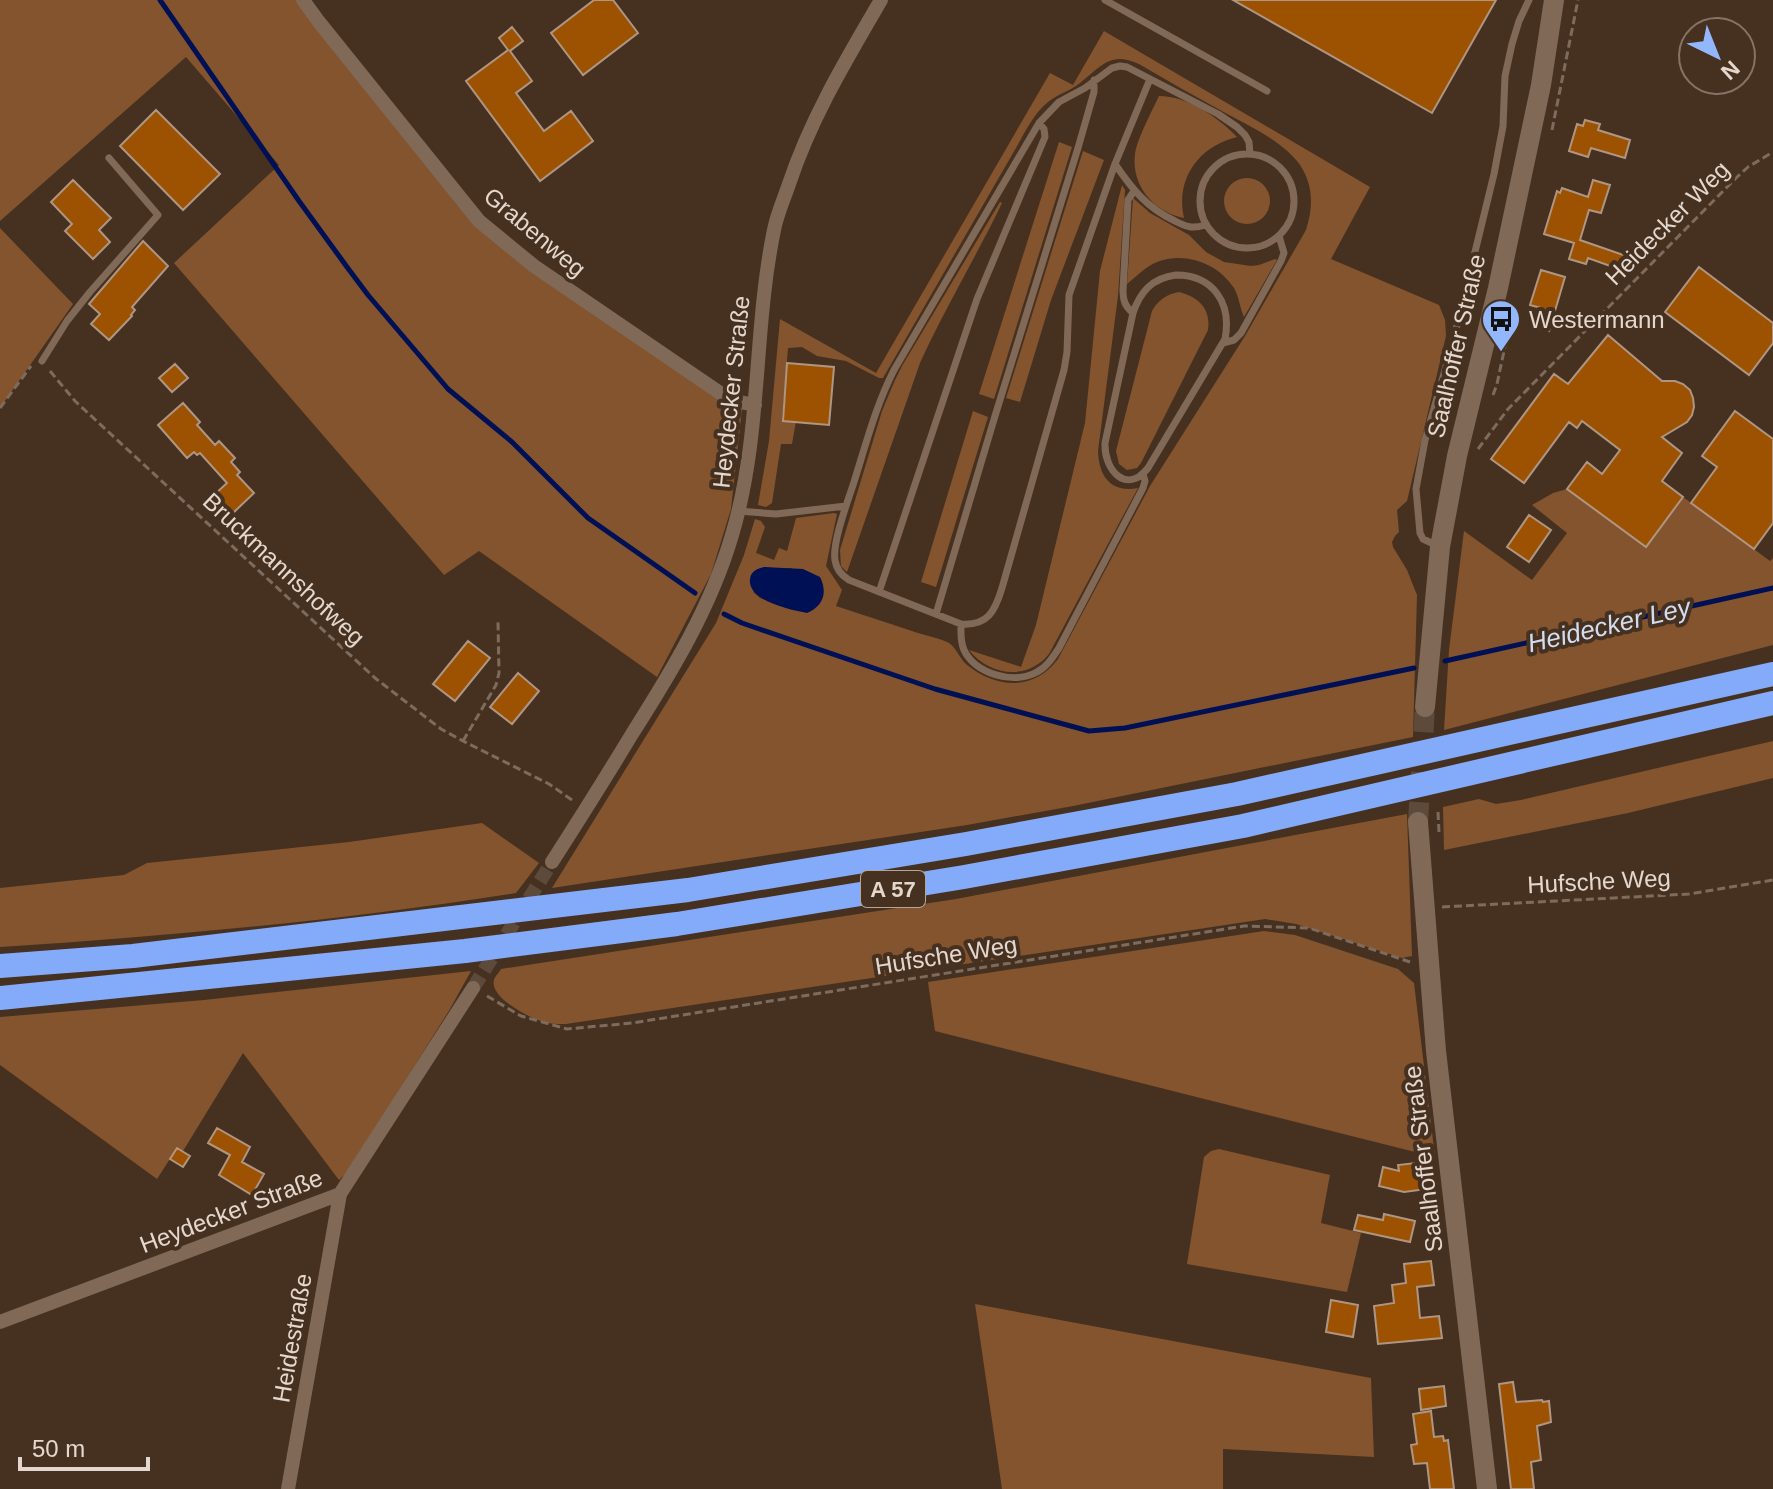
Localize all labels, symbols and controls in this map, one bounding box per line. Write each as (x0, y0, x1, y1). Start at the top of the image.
north arrow (1677, 16, 1757, 96)
text: N (1716, 56, 1745, 85)
street label: Heidecker Weg (1600, 156, 1734, 290)
street label: Grabenweg (479, 182, 591, 282)
street label: Saalhoffer Straße (1422, 252, 1490, 440)
street label: Heydecker Straße (707, 294, 755, 490)
bus stop icon: Westermann (1480, 298, 1522, 353)
place label: Westermann (1529, 306, 1665, 333)
street label: Bruckmannshofweg (198, 487, 370, 651)
water label: Heidecker Ley (1525, 591, 1695, 658)
street label: Hufsche Weg (1527, 864, 1671, 898)
road number: A 57 (861, 871, 925, 907)
street label: Hufsche Weg (873, 930, 1019, 980)
street label: Saalhoffer Straße (1398, 1064, 1448, 1254)
street label: Heydecker Straße (136, 1164, 326, 1258)
street label: Heidestraße (267, 1271, 317, 1405)
scale bar (20, 1421, 148, 1471)
text: 50 m (32, 1435, 85, 1462)

